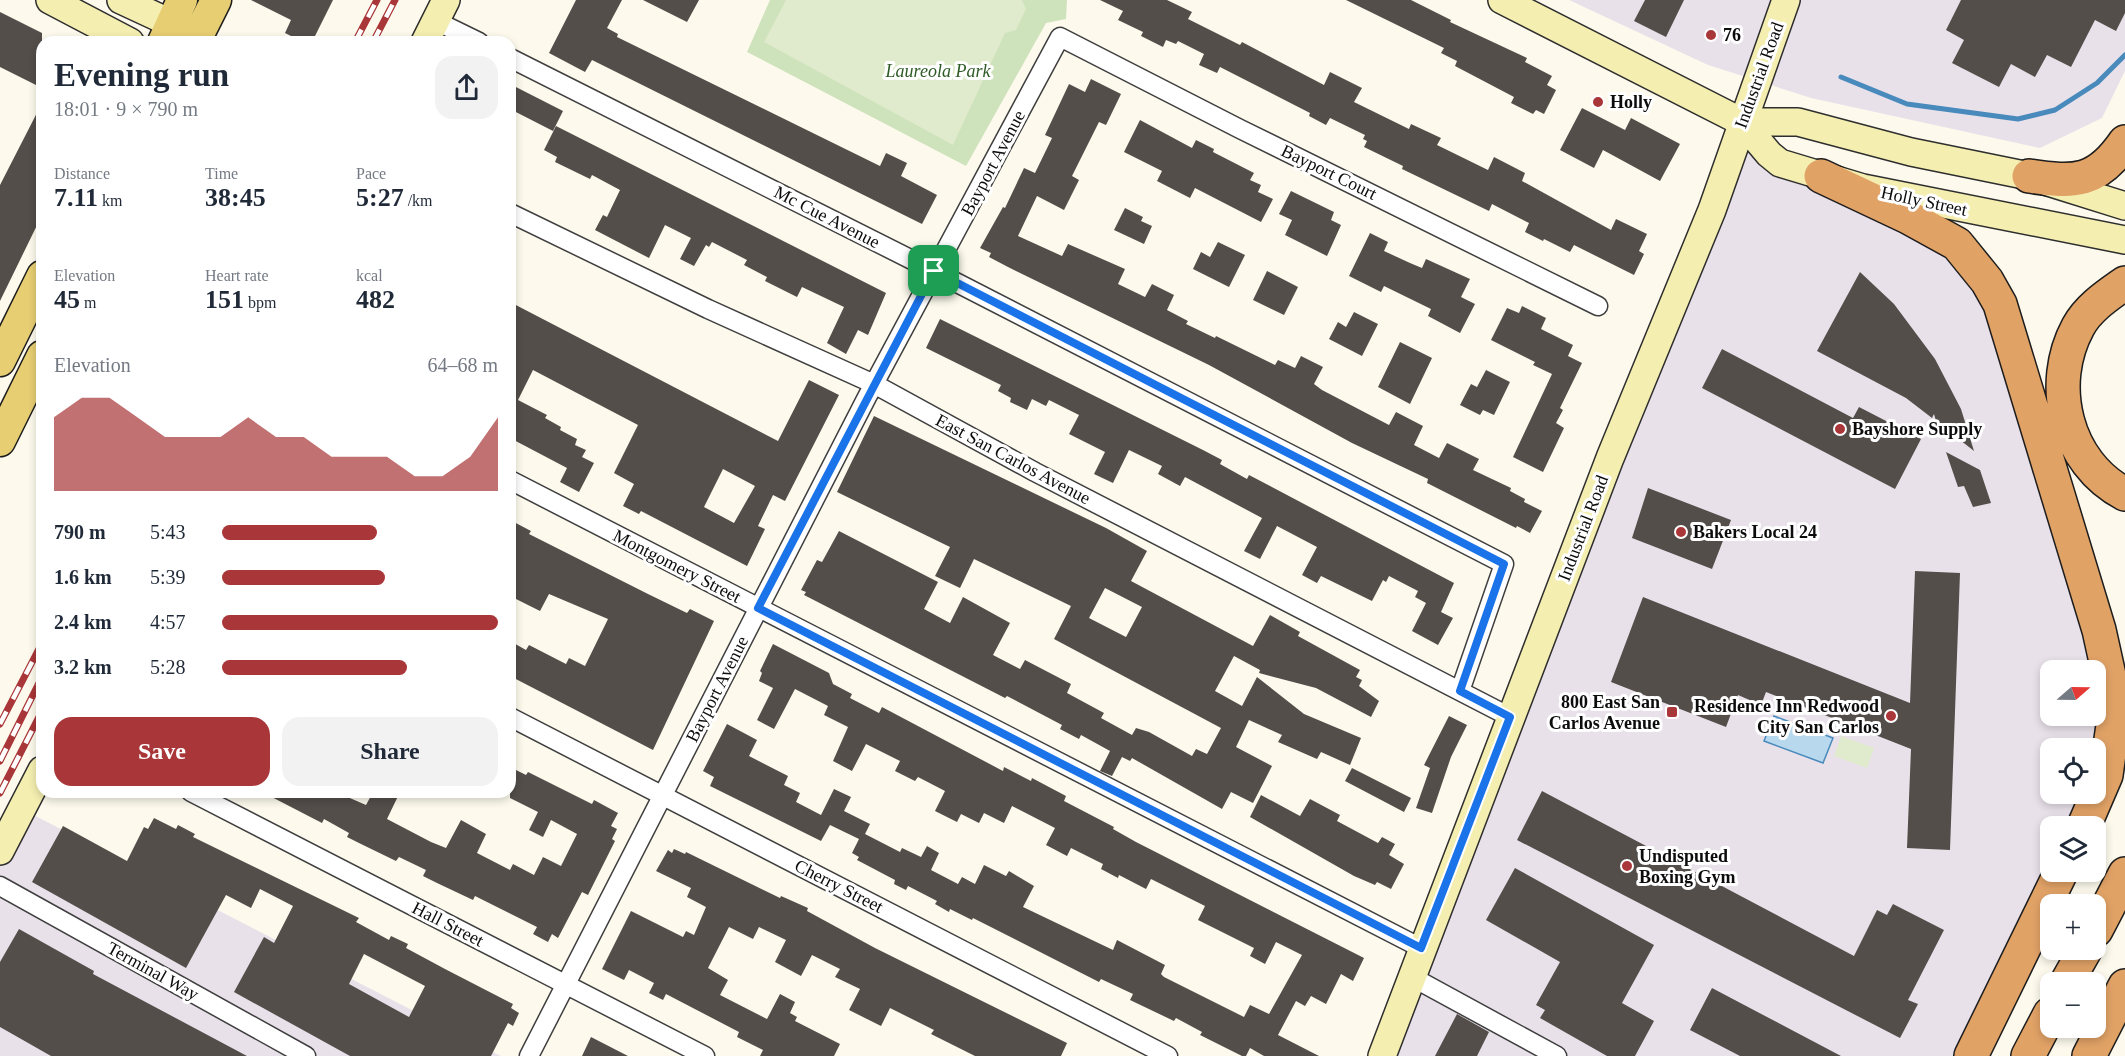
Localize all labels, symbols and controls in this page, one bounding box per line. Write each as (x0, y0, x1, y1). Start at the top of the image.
street label: Industrial Road (1731, 19, 1787, 131)
place label: 76 (1723, 25, 1741, 45)
marker: 76 (1704, 28, 1718, 42)
button: share (435, 56, 498, 119)
text: Evening run (54, 57, 229, 93)
park label: Laureola Park (885, 61, 991, 81)
place label: Holly (1610, 92, 1652, 112)
marker: Holly (1591, 95, 1605, 109)
text: 18:01 · 9 × 790 m (54, 98, 198, 120)
street label: Bayport Avenue (957, 107, 1029, 219)
street label: Bayport Court (1278, 140, 1380, 204)
text: Distance (54, 165, 110, 182)
text: Time (205, 165, 238, 182)
text: Pace (356, 165, 386, 182)
street label: Mc Cue Avenue (771, 182, 883, 252)
street label: Holly Street (1879, 182, 1969, 220)
text: 7.11 (54, 183, 98, 212)
text: 38:45 (205, 183, 266, 212)
text: 5:27 (356, 183, 404, 212)
text: km (98, 192, 123, 209)
text: /km (404, 192, 433, 209)
pin (908, 245, 959, 296)
icon: arrive (917, 254, 950, 287)
text: Elevation (54, 267, 115, 284)
text: Heart rate (205, 267, 269, 284)
text: kcal (356, 267, 383, 284)
text: 45 (54, 285, 80, 314)
text: 151 (205, 285, 244, 314)
text: 482 (356, 285, 395, 314)
text: m (80, 294, 96, 311)
text: bpm (244, 294, 276, 311)
text: Elevation (54, 354, 131, 376)
text: 64–68 m (427, 354, 498, 376)
street label: East San Carlos Avenue (932, 410, 1094, 508)
place label: Bayshore Supply (1852, 419, 1982, 439)
marker: Bayshore Supply (1833, 422, 1847, 436)
street label: Industrial Road (1554, 472, 1612, 584)
text: 790 m (54, 521, 106, 543)
text: 5:43 (150, 521, 186, 543)
place label: Bakers Local 24 (1693, 522, 1817, 542)
street label: Montgomery Street (610, 525, 744, 607)
marker: Bakers Local 24 (1674, 525, 1688, 539)
text: 1.6 km (54, 566, 112, 588)
text: 5:39 (150, 566, 186, 588)
text: 2.4 km (54, 611, 112, 633)
text: 4:57 (150, 611, 186, 633)
street label: Bayport Avenue (682, 633, 752, 745)
text: 3.2 km (54, 656, 112, 678)
text: 5:28 (150, 656, 186, 678)
north arrow (2040, 660, 2106, 726)
map controls (2040, 660, 2106, 1038)
place label: 800 East San Carlos Avenue (1549, 692, 1660, 733)
place label: Residence Inn Redwood City San Carlos (1694, 696, 1879, 737)
marker: 800 East San Carlos Avenue (1665, 705, 1679, 719)
marker: Residence Inn Redwood City San Carlos (1884, 709, 1898, 723)
button: Save (54, 717, 270, 786)
button: Share (282, 717, 498, 786)
button: locate (2040, 738, 2106, 804)
button: layers (2040, 816, 2106, 882)
place label: Undisputed Boxing Gym (1639, 846, 1736, 887)
street label: Cherry Street (791, 855, 887, 917)
marker: Undisputed Boxing Gym (1620, 859, 1634, 873)
button: + (2040, 894, 2106, 960)
street label: Hall Street (409, 898, 487, 950)
street label: Terminal Way (104, 938, 202, 1004)
button: − (2040, 972, 2106, 1038)

